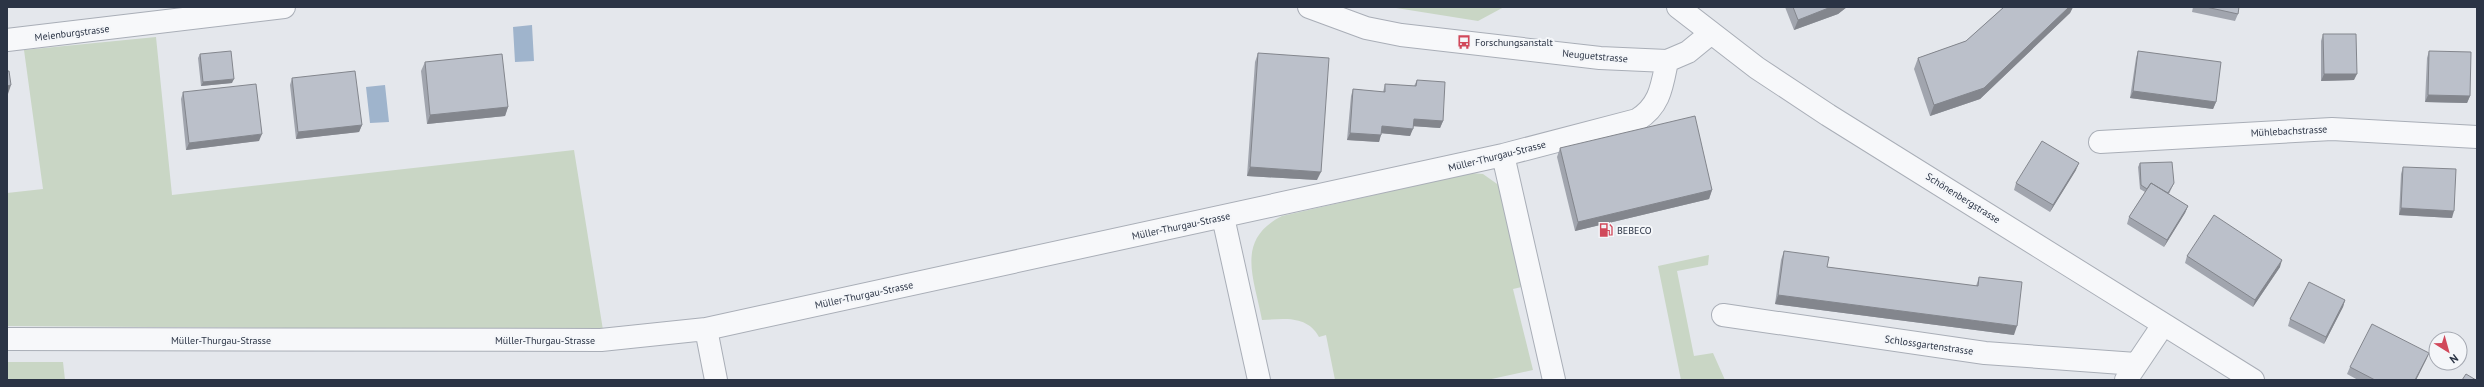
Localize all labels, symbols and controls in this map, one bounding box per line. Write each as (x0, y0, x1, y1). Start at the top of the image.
street label: Meienburgstrasse (34, 22, 110, 44)
bus stop icon: Forschungsanstalt (1456, 34, 1472, 50)
place label: Forschungsanstalt (1475, 36, 1553, 49)
street label: Neuguetstrasse (1562, 47, 1628, 65)
street label: Mühlebachstrasse (2250, 123, 2328, 139)
street label: Müller-Thurgau-Strasse (1447, 138, 1547, 174)
street label: Schönenbergstrasse (1923, 170, 2003, 226)
street label: Müller-Thurgau-Strasse (1131, 209, 1231, 243)
fuel station icon: BEBECO (1598, 222, 1614, 238)
place label: BEBECO (1617, 224, 1652, 237)
street label: Müller-Thurgau-Strasse (814, 278, 914, 312)
north arrow (2428, 331, 2468, 371)
street label: Schlossgartenstrasse (1884, 332, 1974, 358)
street label: Müller-Thurgau-Strasse (171, 334, 271, 347)
street label: Müller-Thurgau-Strasse (495, 334, 595, 347)
text: N (2447, 351, 2461, 367)

